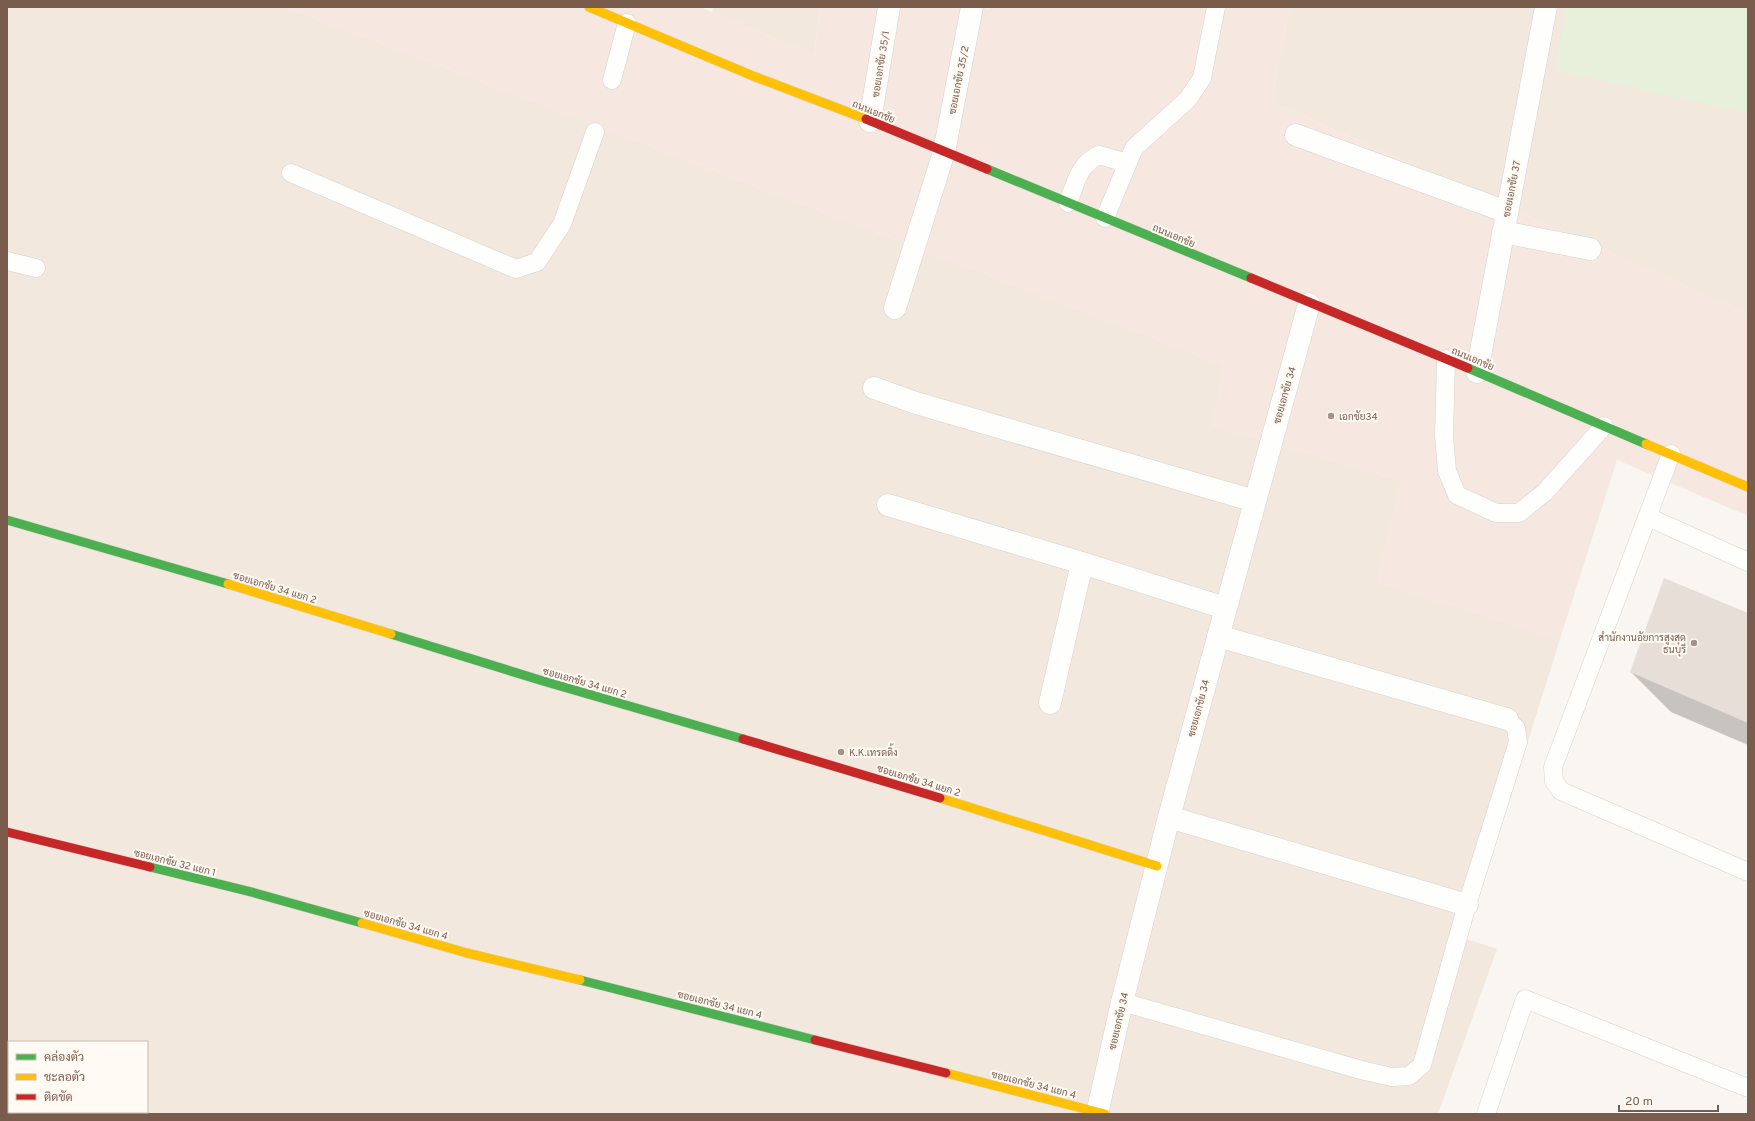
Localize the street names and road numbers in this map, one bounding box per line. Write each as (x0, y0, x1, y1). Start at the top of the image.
street label: ซอยเอกชัย 35/1 (869, 30, 893, 99)
street label: ซอยเอกชัย 35/2 (945, 45, 973, 116)
street label: ถนนเอกชัย (850, 97, 897, 127)
street label: ซอยเอกชัย 37 (1500, 160, 1524, 219)
street label: ถนนเอกชัย (1150, 221, 1197, 251)
street label: ถนนเอกชัย (1449, 344, 1496, 374)
street label: ซอยเอกชัย 34 (1270, 365, 1300, 425)
street label: ซอยเอกชัย 34 แยก 2 (231, 569, 318, 607)
street label: ซอยเอกชัย 34 แยก 2 (541, 664, 628, 702)
street label: ซอยเอกชัย 34 (1185, 678, 1213, 738)
street label: ซอยเอกชัย 34 แยก 2 (875, 762, 962, 800)
street label: ซอยเอกชัย 32 แยก 1 (132, 846, 217, 880)
street label: ซอยเอกชัย 34 แยก 4 (362, 906, 449, 944)
street label: ซอยเอกชัย 34 แยก 4 (676, 988, 764, 1022)
street label: ซอยเอกชัย 34 (1106, 991, 1132, 1051)
street label: ซอยเอกชัย 34 แยก 4 (990, 1068, 1078, 1102)

